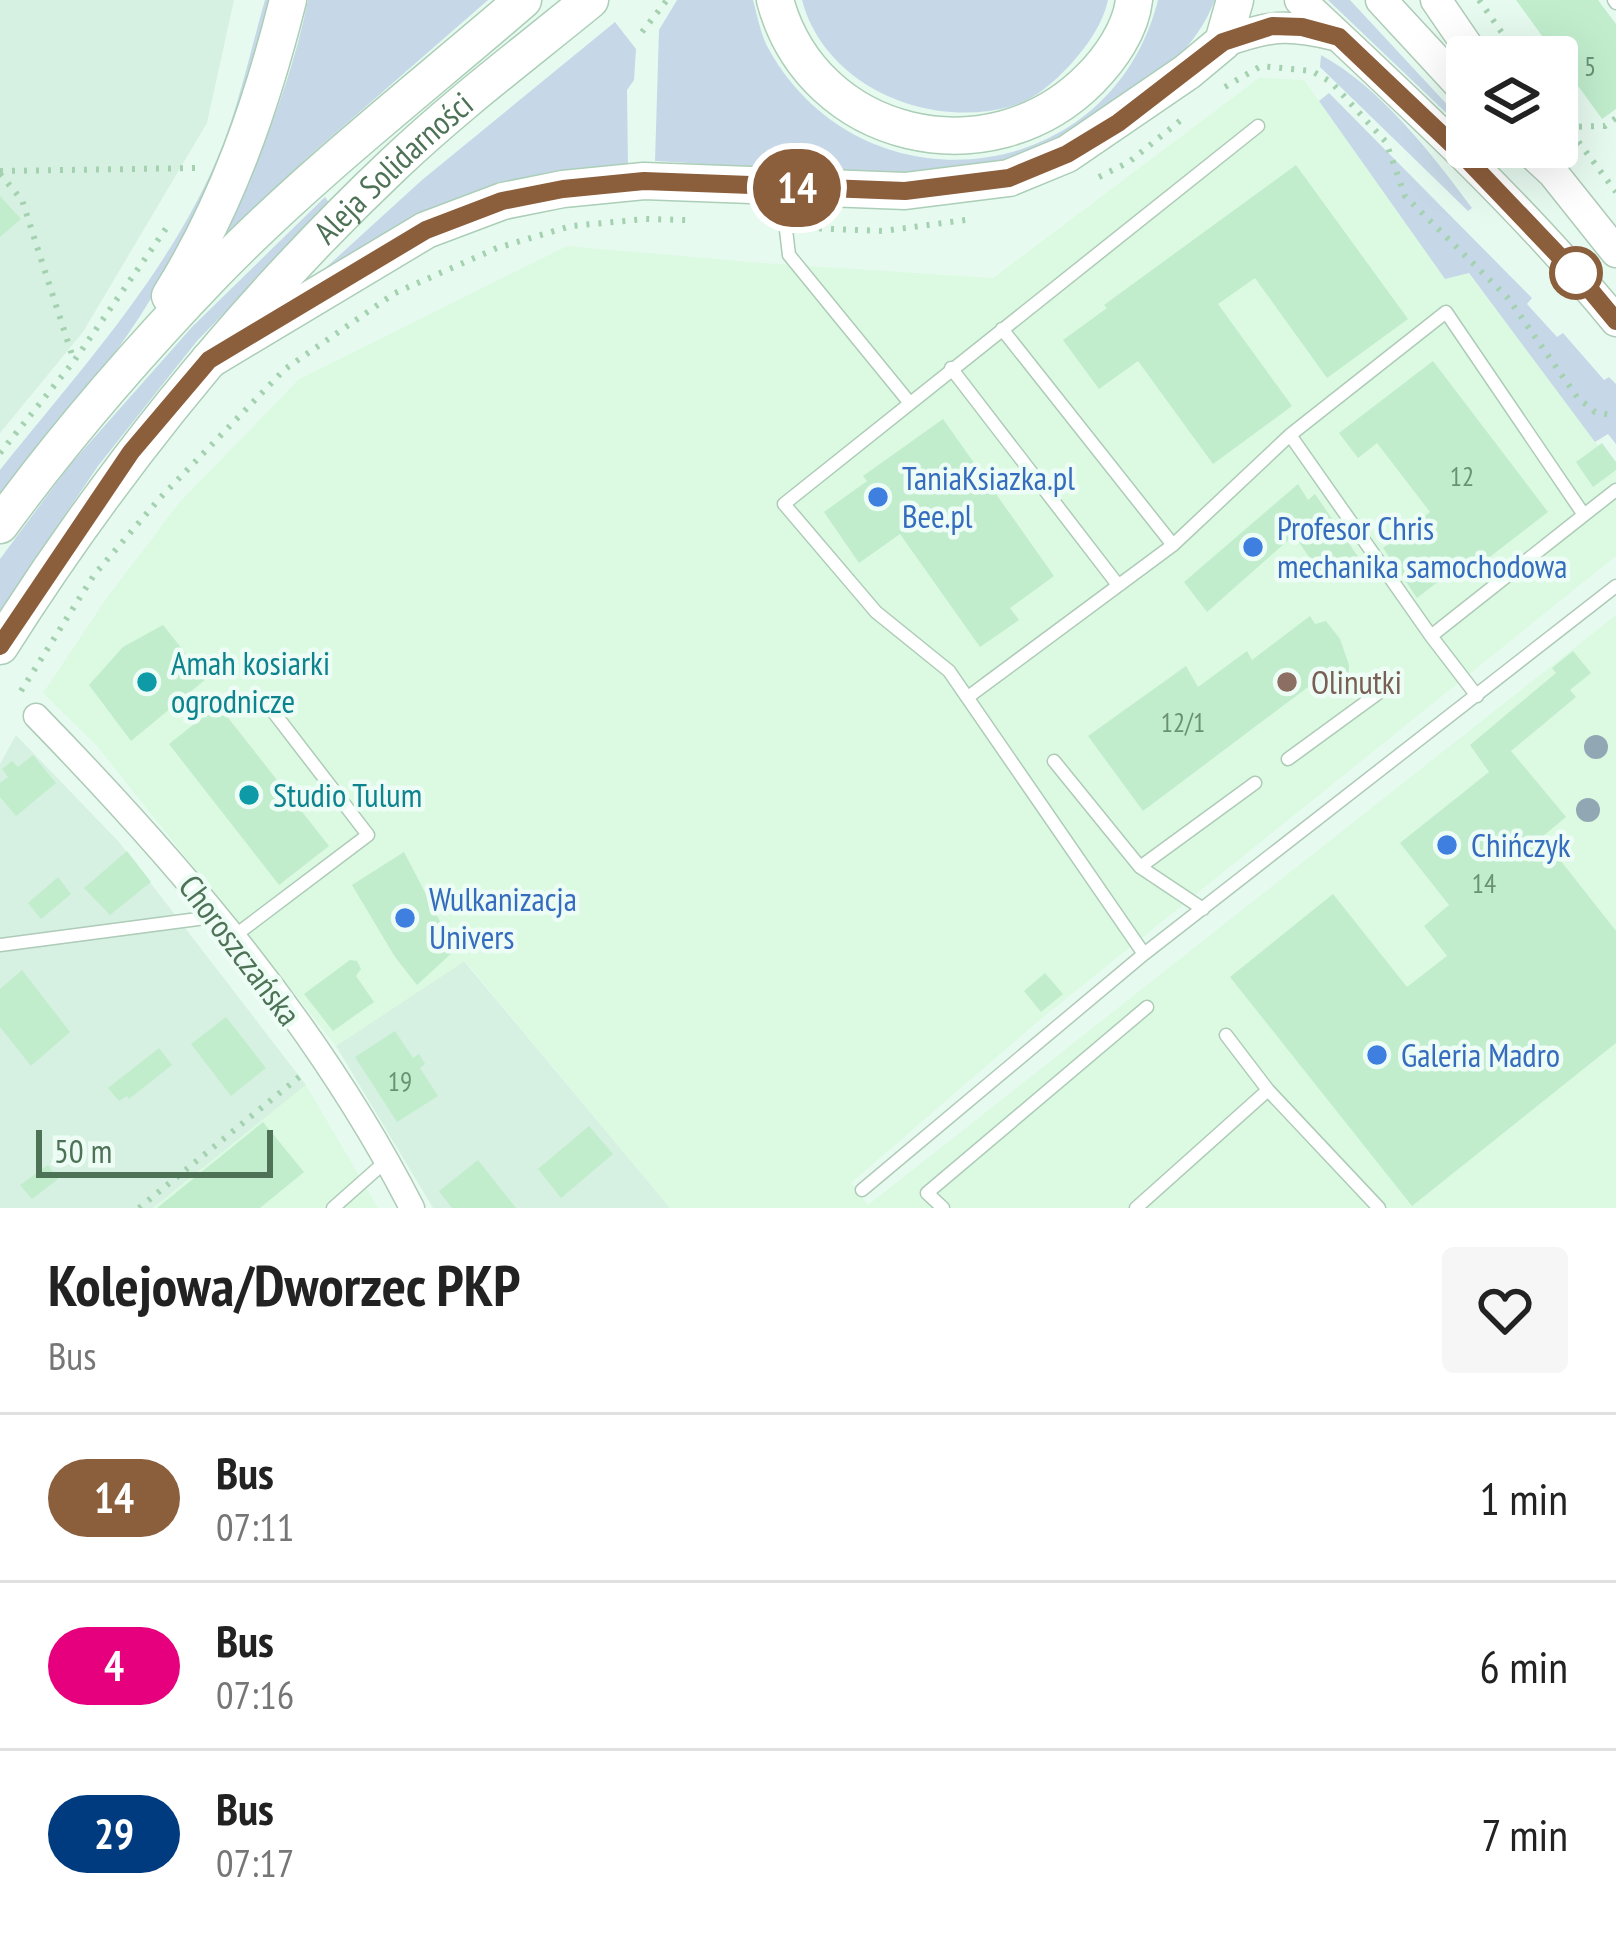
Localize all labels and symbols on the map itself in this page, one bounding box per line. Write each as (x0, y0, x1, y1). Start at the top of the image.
house number: 5 (1584, 49, 1596, 83)
street label: Aleja Solidarności (304, 82, 481, 252)
line badge: 14 (743, 149, 851, 227)
unlabelled marker (1551, 248, 1601, 298)
place label: TaniaKsiazka.pl Bee.pl (902, 456, 1075, 537)
house number: 12 (1450, 459, 1474, 493)
marker: TaniaKsiazka.pl Bee.pl (865, 484, 891, 510)
place label: Profesor Chris mechanika samochodowa (1277, 506, 1568, 587)
marker: Profesor Chris mechanika samochodowa (1240, 534, 1266, 560)
place label: Amah kosiarki ogrodnicze (171, 641, 330, 722)
place label: Olinutki (1311, 660, 1402, 703)
marker: Amah kosiarki ogrodnicze (134, 669, 160, 695)
marker: Olinutki (1274, 669, 1300, 695)
house number: 12/1 (1161, 705, 1205, 739)
place label: Studio Tulum (273, 773, 422, 816)
marker: Studio Tulum (236, 782, 262, 808)
place label: Chińczyk (1471, 823, 1571, 866)
marker: Chińczyk (1434, 832, 1460, 858)
street label: Choroszczańska (170, 866, 311, 1034)
house number: 14 (1472, 866, 1496, 900)
place label: Wulkanizacja Univers (429, 877, 577, 958)
marker: Wulkanizacja Univers (392, 905, 418, 931)
place label: Galeria Madro (1401, 1033, 1560, 1076)
marker: Galeria Madro (1364, 1042, 1390, 1068)
house number: 19 (388, 1064, 412, 1098)
scale bar (36, 1124, 273, 1177)

